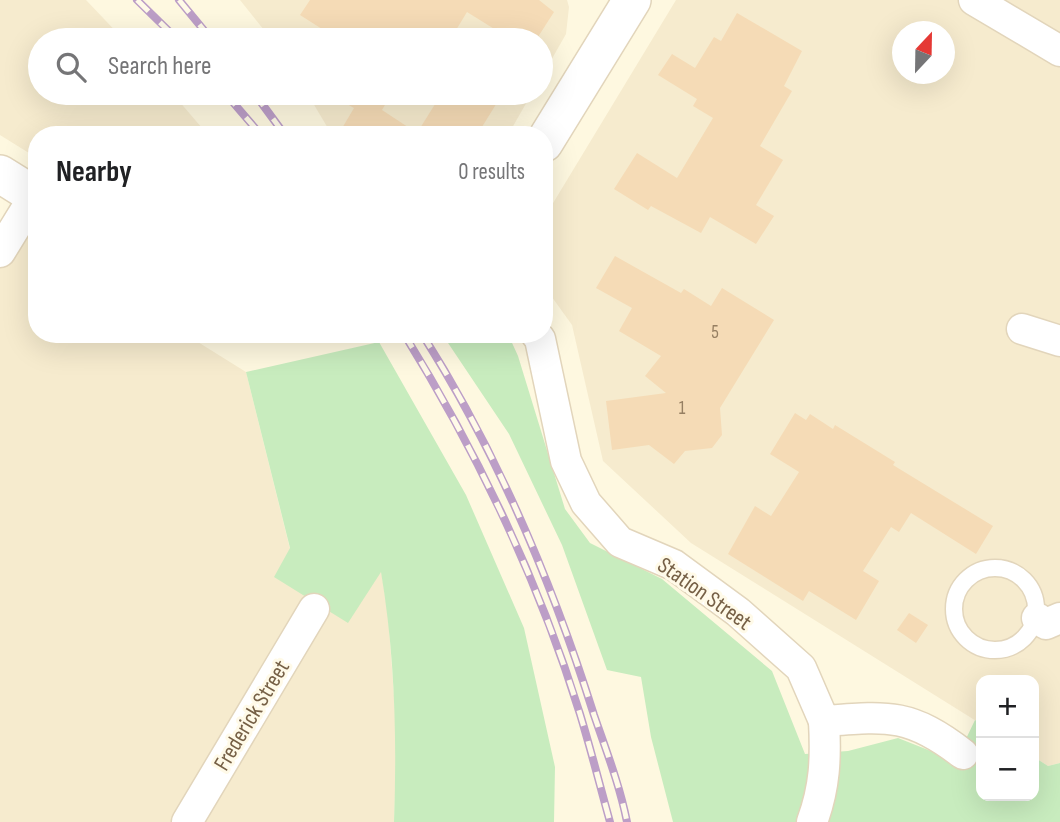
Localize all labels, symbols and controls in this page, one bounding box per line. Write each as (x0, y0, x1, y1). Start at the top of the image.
north arrow (892, 21, 955, 84)
search box (28, 28, 553, 105)
icon: search (52, 48, 90, 86)
text: Search here (108, 51, 211, 82)
text: Nearby (56, 154, 132, 190)
text: 0 results (458, 158, 525, 186)
house number: 5 (711, 321, 719, 344)
house number: 1 (679, 397, 686, 420)
street label: Station Street (652, 551, 757, 636)
street label: Frederick Street (208, 655, 296, 776)
map controls (976, 675, 1039, 801)
button: + (976, 675, 1039, 738)
button: − (976, 738, 1039, 801)

